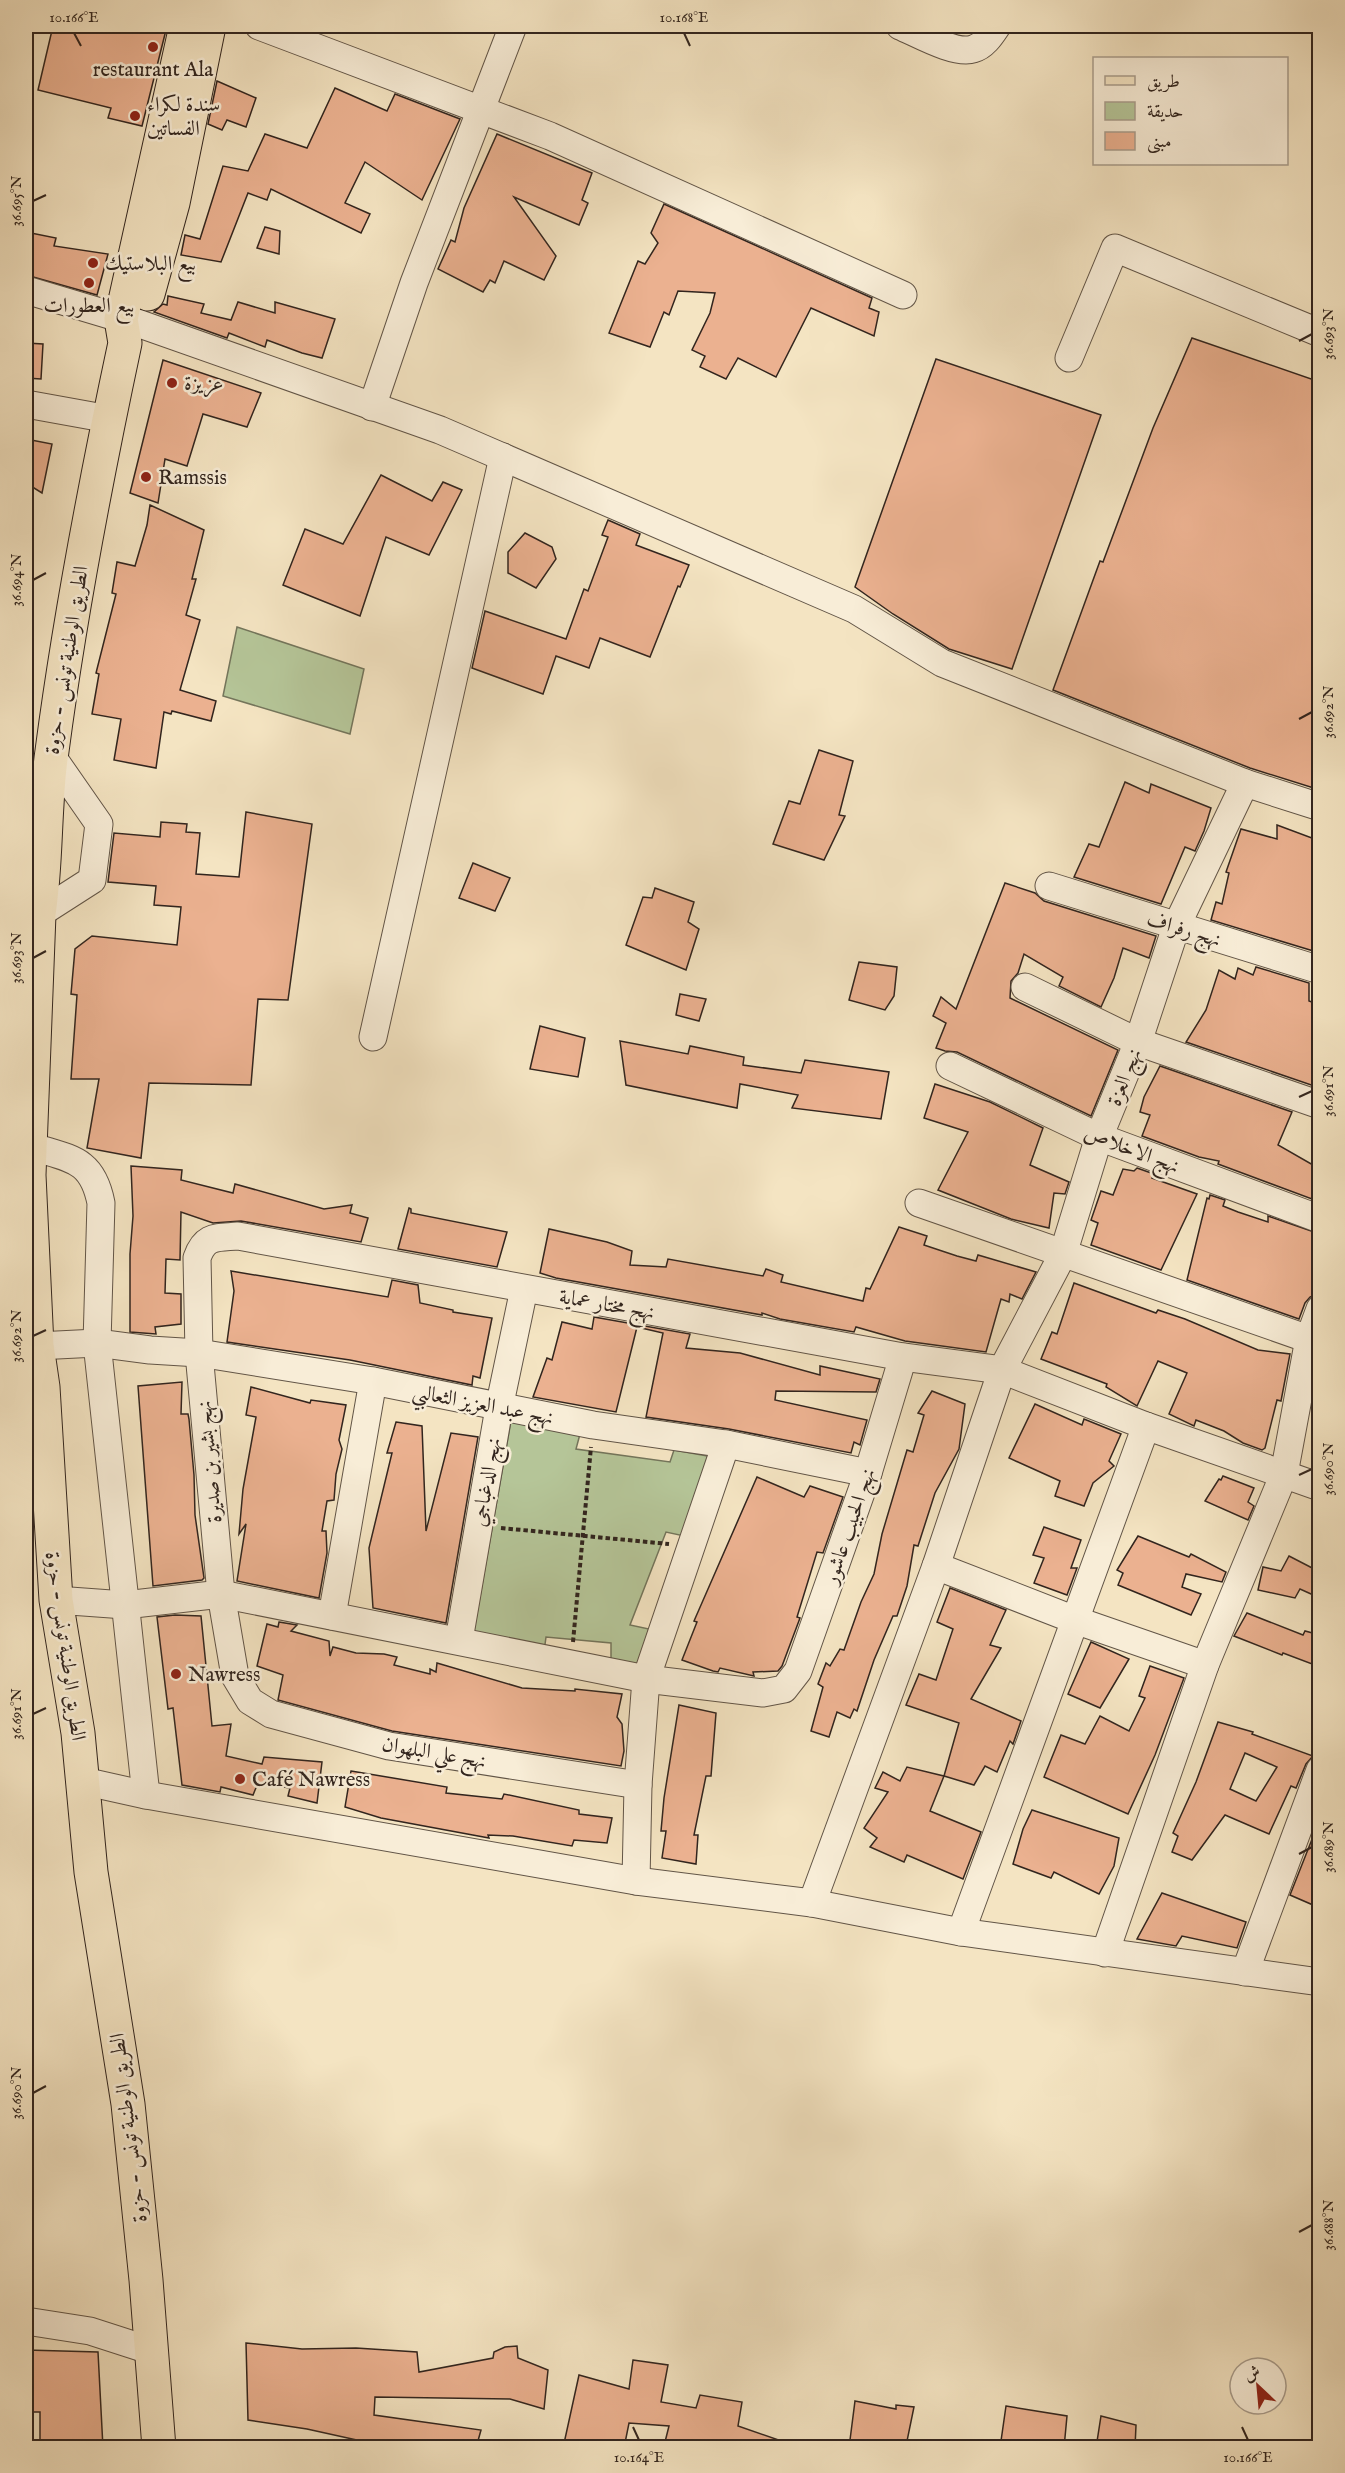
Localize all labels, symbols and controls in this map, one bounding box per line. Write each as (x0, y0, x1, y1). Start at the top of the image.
text: 10.166°E (49, 8, 99, 27)
text: 10.168°E (659, 8, 709, 27)
marker: restaurant Ala (146, 40, 160, 54)
place label: restaurant Ala (93, 57, 214, 84)
legend (1093, 57, 1288, 165)
text: طريق (1147, 71, 1180, 94)
place label: سندة لكراء الفساتين (147, 92, 220, 143)
text: حديقة (1147, 101, 1183, 124)
marker: سندة لكراء الفساتين (128, 109, 142, 123)
text: مبنى (1147, 131, 1172, 154)
text: 36.695°N (7, 175, 26, 227)
place label: بيع البلاستيك (105, 251, 196, 282)
marker: بيع البلاستيك (86, 256, 100, 270)
marker: بيع العطورات (82, 276, 96, 290)
place label: بيع العطورات (44, 293, 134, 324)
text: 36.693°N (1319, 308, 1338, 360)
place label: عزيزة (184, 371, 224, 398)
marker: عزيزة (165, 376, 179, 390)
place label: Ramssis (158, 465, 227, 492)
marker: Ramssis (139, 470, 153, 484)
text: 36.694°N (7, 553, 26, 607)
street label: الطريق الوطنية تونس - حزوة (39, 564, 96, 756)
text: 36.692°N (1319, 686, 1338, 738)
street label: نهج رفراف (1142, 906, 1224, 958)
text: 36.693°N (7, 932, 26, 984)
street label: نهج العزة (1102, 1045, 1153, 1112)
text: 36.691°N (1319, 1065, 1338, 1117)
street label: نهج الاخلاص (1079, 1120, 1183, 1185)
street label: نهج مختار عماية (556, 1284, 657, 1331)
text: 36.692°N (7, 1310, 26, 1362)
street label: نهج عبد العزيز الثعالبي (409, 1379, 555, 1437)
street label: نهج بشير بن صديرة (192, 1399, 233, 1524)
street label: نهج الدغباجي (466, 1436, 513, 1530)
text: 36.690°N (1319, 1442, 1338, 1496)
street label: نهج الحبيب عاشور (817, 1465, 887, 1591)
street label: الطريق الوطنية تونس - حزوة (38, 1550, 91, 1742)
place label: Nawress (188, 1662, 260, 1689)
marker: Nawress (169, 1667, 183, 1681)
text: 36.691°N (7, 1688, 26, 1740)
street label: نهج علي البلهوان (379, 1731, 488, 1781)
place label: Café Nawress (252, 1767, 370, 1794)
marker: Café Nawress (233, 1772, 247, 1786)
text: 36.689°N (1319, 1821, 1338, 1873)
street label: الطريق الوطنية تونس - حزوة (104, 2032, 155, 2224)
text: 36.690°N (7, 2066, 26, 2120)
text: 36.688°N (1319, 2200, 1338, 2250)
north arrow (1228, 2356, 1288, 2416)
text: ش (1241, 2362, 1264, 2387)
text: 10.164°E (614, 2448, 664, 2467)
text: 10.166°E (1223, 2448, 1273, 2467)

